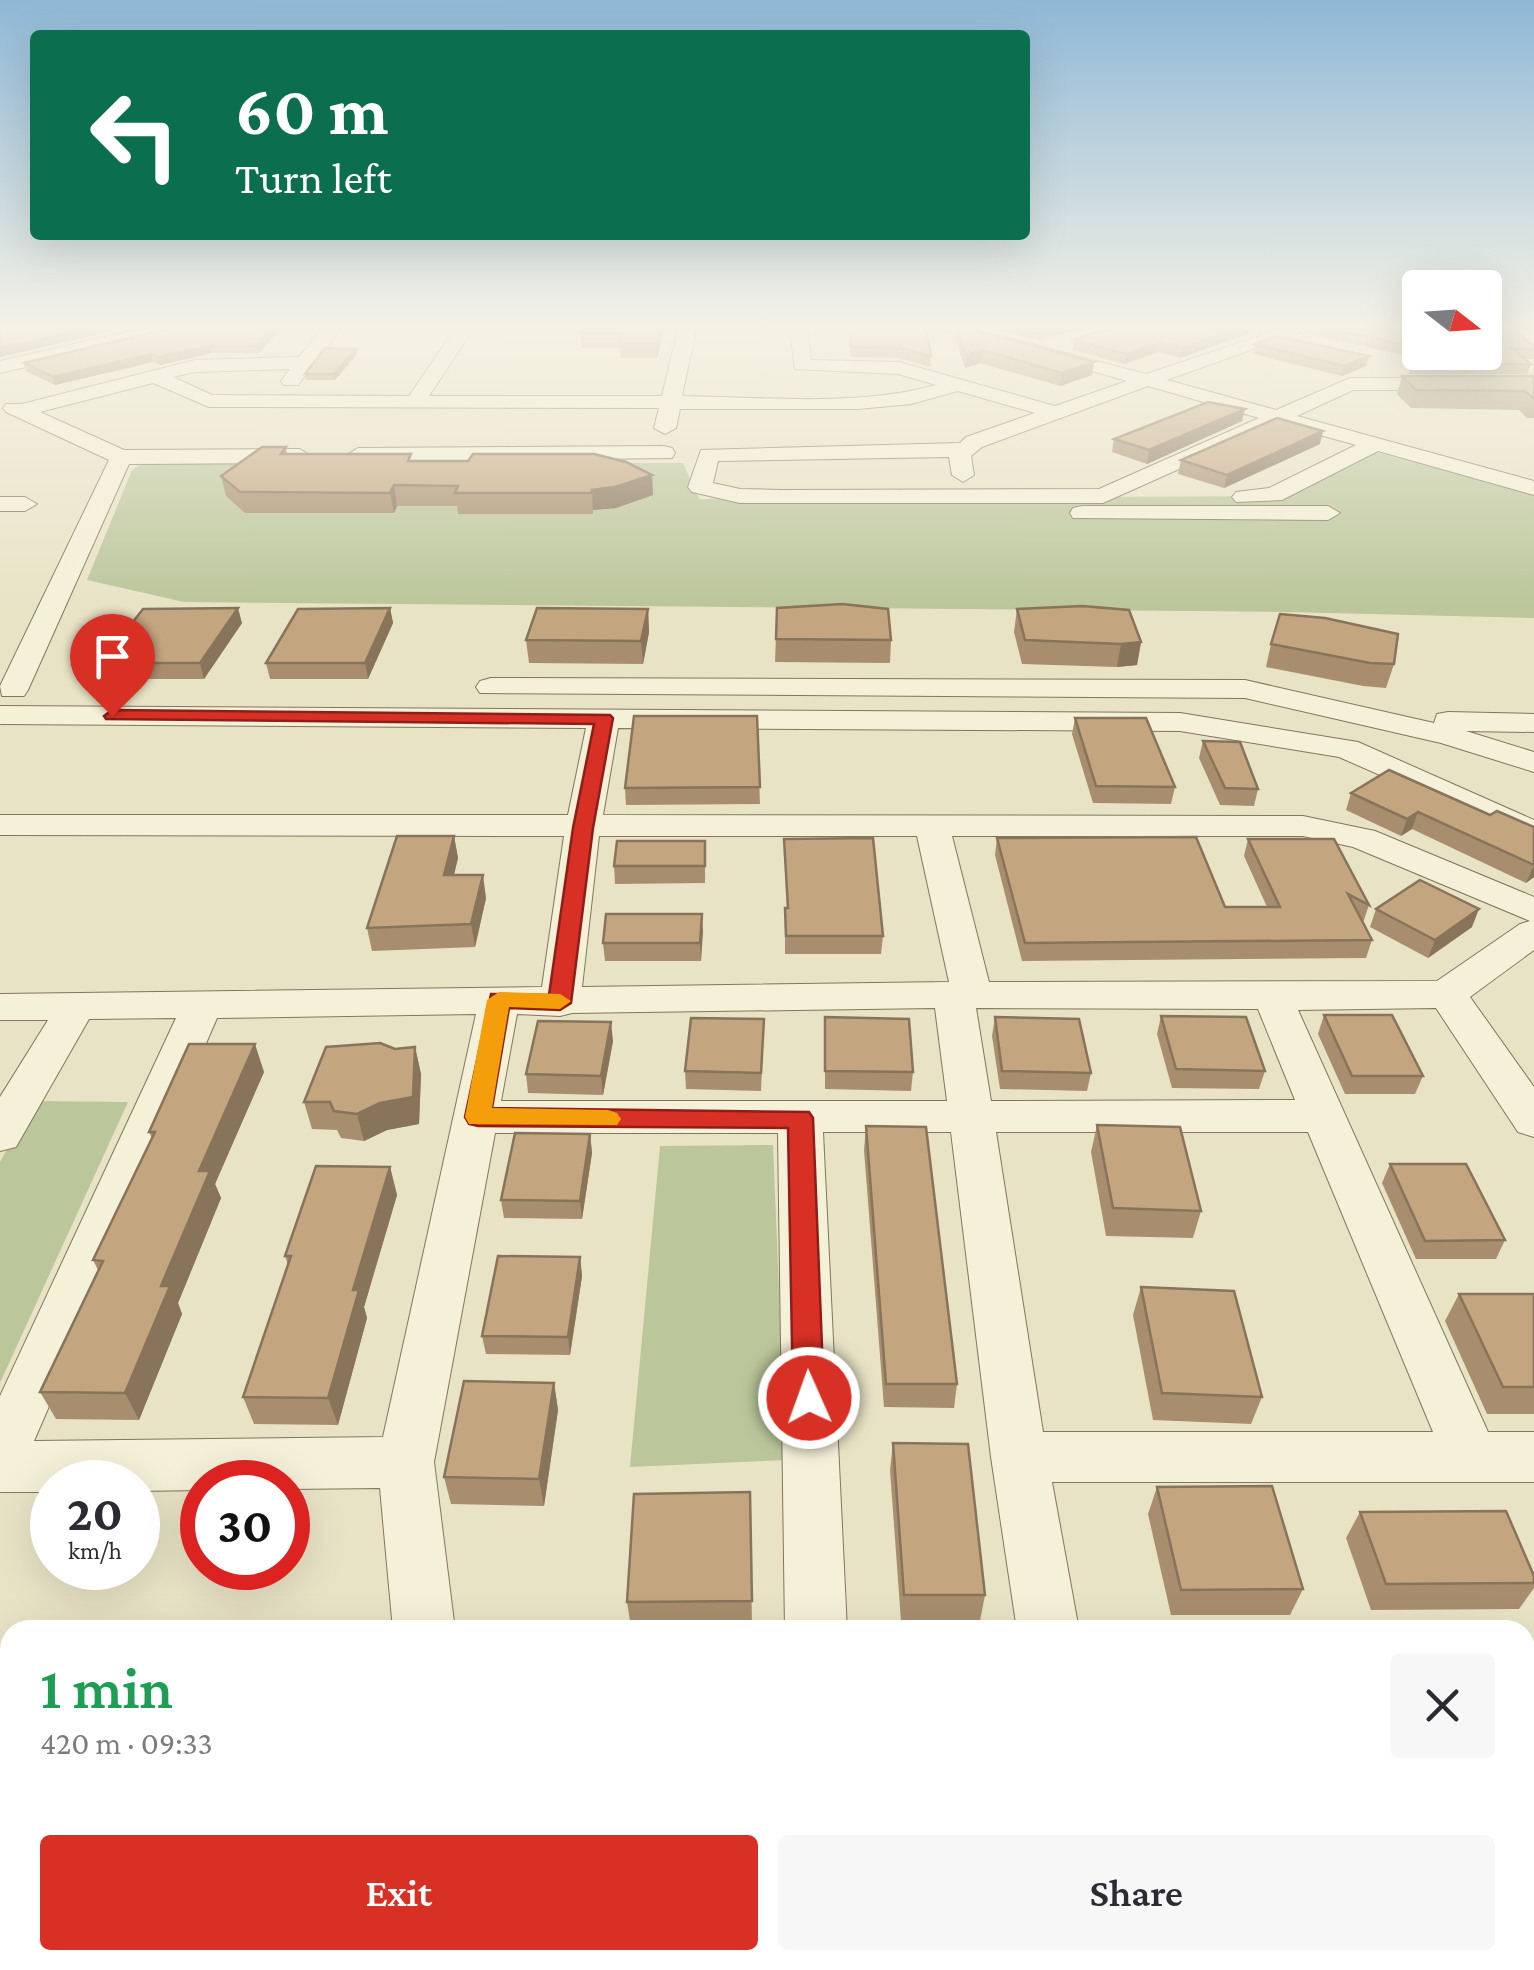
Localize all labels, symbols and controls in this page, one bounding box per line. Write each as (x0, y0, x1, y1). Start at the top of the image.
icon: left (70, 70, 200, 200)
text: 60 m (235, 71, 388, 149)
text: Turn left (235, 153, 392, 203)
north arrow (1402, 270, 1502, 370)
map controls (1402, 270, 1502, 370)
pin (70, 614, 155, 717)
icon: arrive (85, 629, 140, 684)
position arrow (757, 1346, 861, 1450)
speed limit sign: 30 (180, 1460, 310, 1590)
text: 20 (67, 1485, 123, 1541)
text: km/h (68, 1537, 122, 1564)
button: close (1390, 1653, 1495, 1758)
text: 1 min (40, 1654, 173, 1721)
text: 420 m · 09:33 (40, 1725, 213, 1761)
button: Exit (40, 1835, 758, 1950)
button: Share (778, 1835, 1495, 1950)

